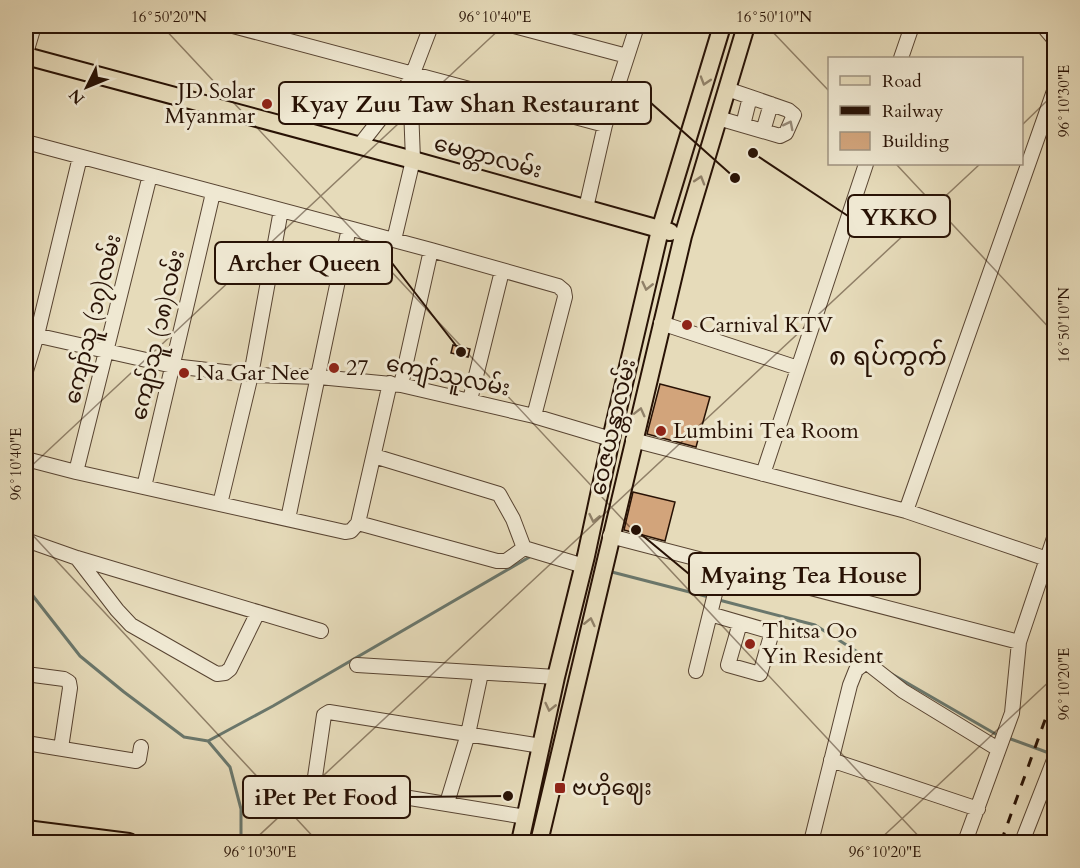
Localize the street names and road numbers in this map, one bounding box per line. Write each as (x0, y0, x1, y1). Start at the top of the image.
street label: မေတ္တာလမ်း (430, 127, 545, 188)
street label: ကျော်သူ (၁၇)လမ်း (56, 231, 131, 408)
street label: ကျော်သူ (၁၈)လမ်း (123, 247, 195, 424)
street label: ကျော်သူလမ်း (383, 347, 513, 407)
street label: ဝေဇယန္တာလမ်း (582, 355, 645, 499)

